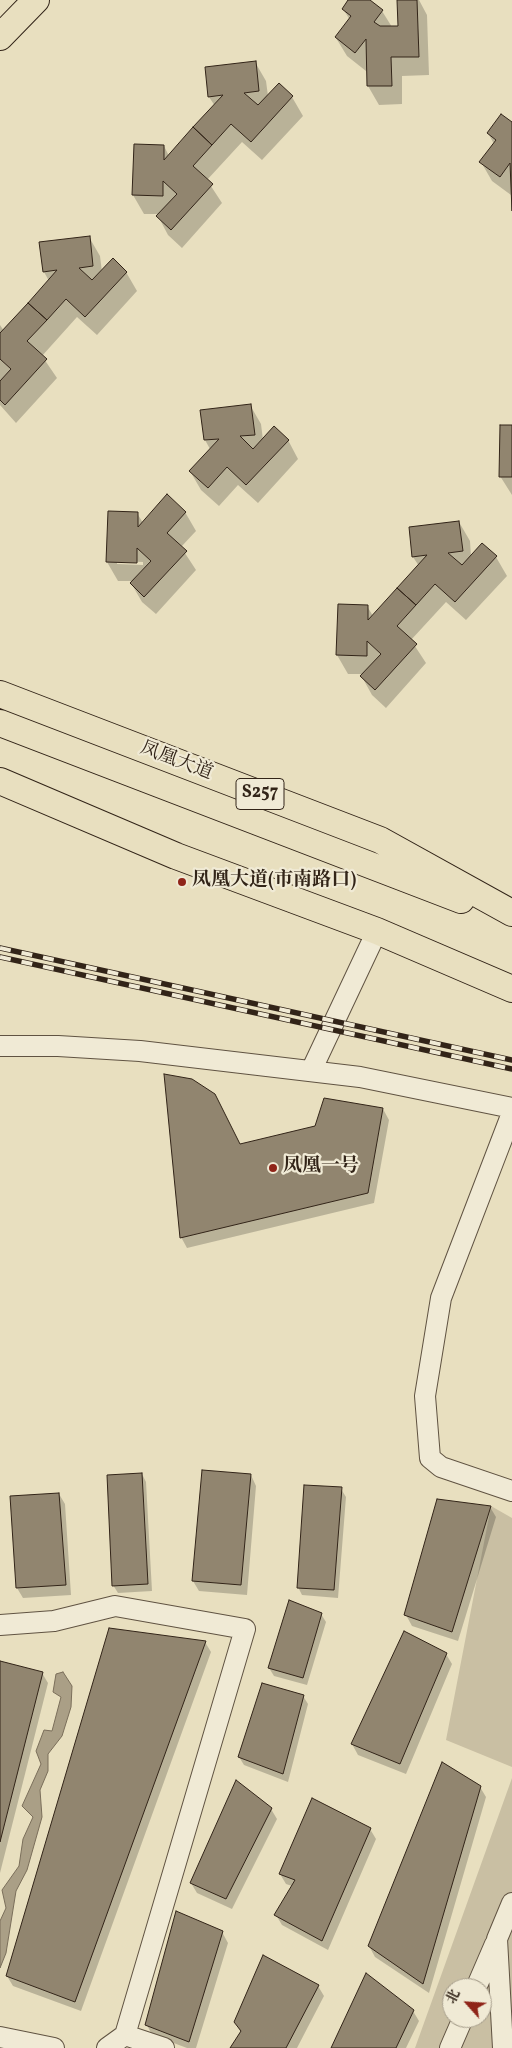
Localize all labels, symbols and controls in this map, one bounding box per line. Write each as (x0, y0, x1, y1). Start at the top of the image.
street label: 凤凰大道 (136, 738, 216, 786)
road number: S257 (236, 779, 284, 810)
place label: 凤凰大道(市南路口) (192, 871, 356, 893)
marker: 凤凰大道(市南路口) (176, 876, 188, 888)
place label: 凤凰一号 (283, 1157, 359, 1179)
marker: 凤凰一号 (267, 1162, 279, 1174)
north arrow (442, 1978, 492, 2028)
text: 北 (442, 1986, 466, 2007)

